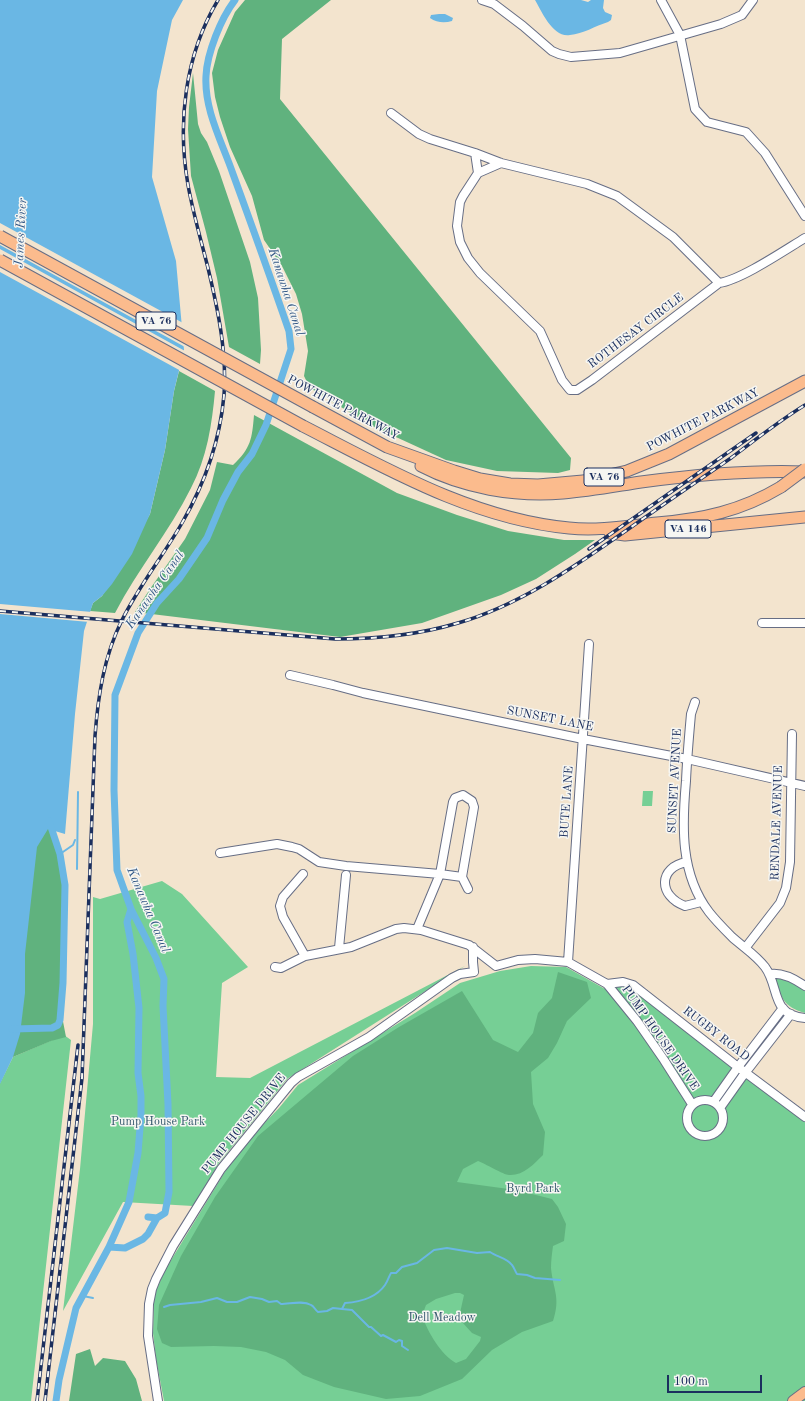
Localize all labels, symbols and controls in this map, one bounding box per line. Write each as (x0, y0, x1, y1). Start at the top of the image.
water label: James River (11, 198, 31, 268)
water label: Kanawha Canal (264, 246, 308, 338)
street label: ROTHESAY CIRCLE (585, 290, 687, 372)
road number: VA 76 (136, 312, 176, 330)
street label: POWHITE PARKWAY (285, 372, 401, 444)
street label: POWHITE PARKWAY (644, 385, 762, 455)
road number: VA 76 (584, 468, 624, 486)
road number: VA 146 (665, 520, 711, 538)
water label: Kanawha Canal (122, 548, 188, 632)
street label: SUNSET LANE (505, 704, 595, 734)
street label: SUNSET AVENUE (665, 728, 685, 834)
street label: BUTE LANE (557, 765, 577, 839)
street label: RENDALE AVENUE (768, 765, 786, 881)
water label: Kanawha Canal (123, 865, 173, 955)
street label: PUMP HOUSE DRIVE (618, 983, 702, 1093)
street label: RUGBY ROAD (680, 1004, 752, 1064)
street label: PUMP HOUSE DRIVE (199, 1071, 289, 1177)
park label: Pump House Park (111, 1115, 205, 1129)
park label: Byrd Park (506, 1182, 560, 1196)
park label: Dell Meadow (408, 1311, 476, 1325)
scale bar (669, 1367, 764, 1393)
text: 100 m (674, 1376, 708, 1388)

